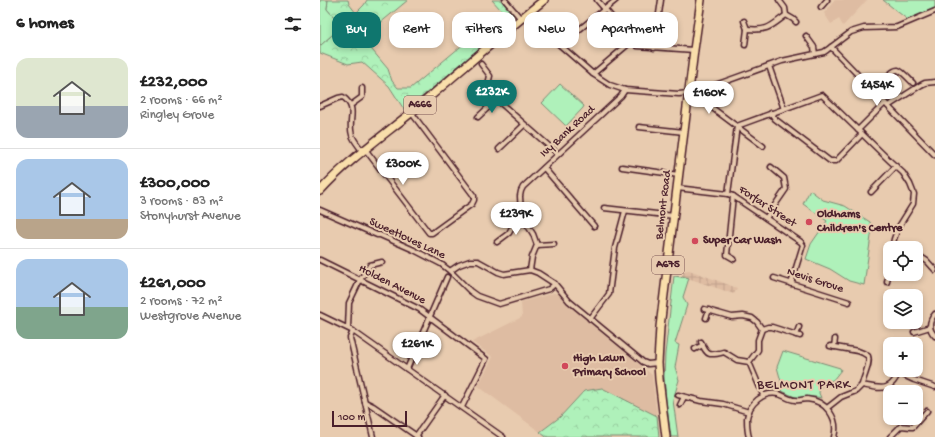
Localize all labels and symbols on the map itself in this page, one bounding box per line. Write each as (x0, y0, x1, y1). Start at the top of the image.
pin: £454K (849, 73, 905, 107)
pin: £232K (464, 80, 520, 114)
pin: £160K (681, 81, 737, 115)
road number: A666 (404, 96, 436, 114)
street label: Ivy Bank Road (538, 102, 599, 161)
pin: £300K (375, 152, 431, 186)
street label: Belmont Road (653, 169, 675, 241)
street label: Forfar Street (735, 183, 799, 231)
pin: £239K (488, 202, 544, 236)
place label: Oldhams Children's Centre (816, 208, 903, 236)
street label: Sweetloves Lane (367, 215, 448, 263)
marker: Oldhams Children's Centre (804, 217, 814, 227)
place label: Super Car Wash (703, 234, 782, 248)
marker: Super Car Wash (690, 236, 700, 246)
road number: A675 (652, 256, 684, 274)
street label: Holden Avenue (356, 262, 429, 308)
street label: Nevis Grove (785, 265, 846, 297)
pin: £261K (389, 332, 445, 366)
place label: High Lawn Primary School (572, 352, 646, 380)
marker: High Lawn Primary School (560, 361, 570, 371)
district label: BELMONT PARK (756, 378, 852, 393)
scale bar (332, 409, 407, 428)

